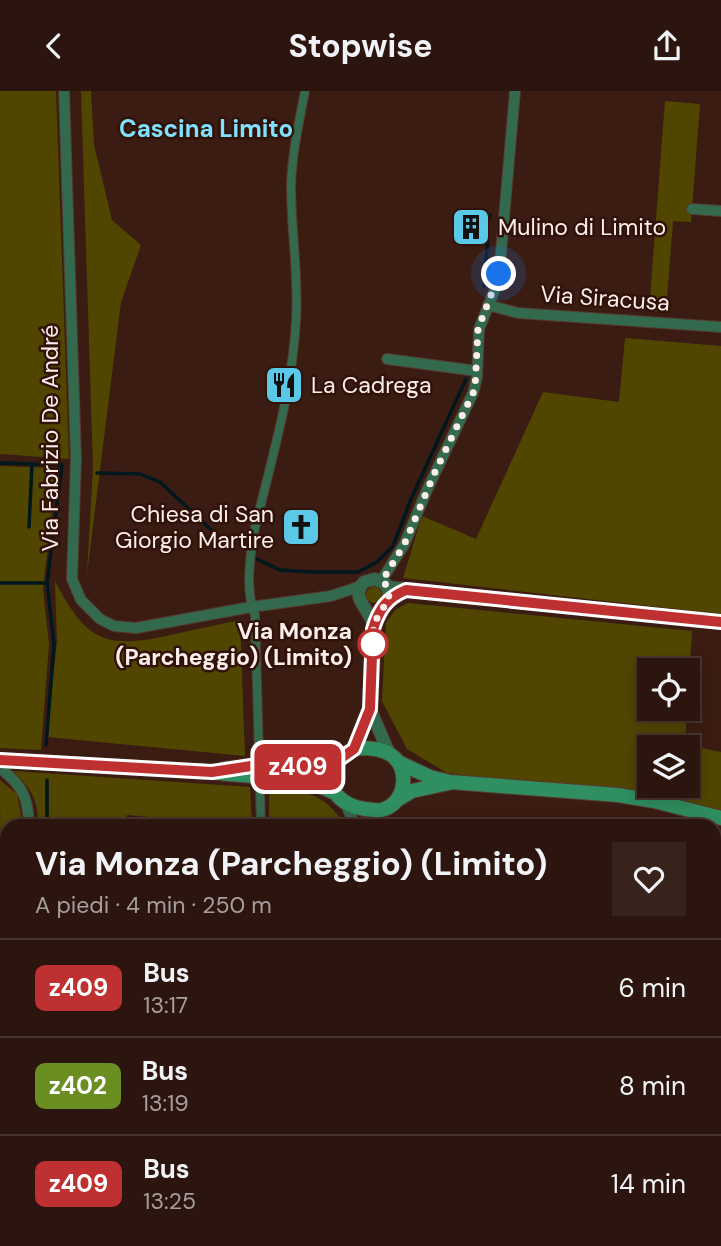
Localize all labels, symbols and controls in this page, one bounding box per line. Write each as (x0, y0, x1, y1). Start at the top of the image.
text: Stopwise (289, 25, 433, 67)
icon: back (35, 27, 73, 65)
icon: share (648, 27, 686, 65)
district label: Cascina Limito (119, 113, 293, 144)
building icon: Mulino di Limito (450, 206, 492, 248)
place label: Mulino di Limito (498, 212, 666, 242)
your location (481, 256, 516, 291)
street label: Via Siracusa (539, 279, 671, 317)
street label: Via Fabrizio De André (35, 325, 65, 551)
restaurant icon: La Cadrega (263, 364, 305, 406)
place label: La Cadrega (311, 370, 432, 400)
place label: Chiesa di San Giorgio Martire (115, 499, 274, 555)
church icon: Chiesa di San Giorgio Martire (280, 506, 322, 548)
place label: Via Monza (Parcheggio) (Limito) (115, 616, 352, 672)
marker: Via Monza (Parcheggio) (Limito) (358, 629, 388, 659)
map controls (637, 658, 700, 798)
button: locate (637, 658, 700, 721)
button: layers (637, 735, 700, 798)
line badge: z409 (249, 744, 347, 790)
text: z409 (268, 751, 328, 782)
text: Via Monza (Parcheggio) (Limito) (35, 842, 547, 885)
button: heart (612, 842, 686, 916)
text: A piedi · 4 min · 250 m (35, 890, 272, 920)
text: Bus (143, 956, 190, 990)
text: 6 min (618, 971, 686, 1005)
text: z409 (49, 972, 108, 1003)
text: 13:17 (143, 990, 188, 1020)
text: Bus (142, 1054, 188, 1088)
text: 8 min (619, 1069, 686, 1103)
text: z402 (49, 1070, 107, 1101)
text: 13:19 (142, 1088, 189, 1118)
text: Bus (143, 1152, 190, 1186)
text: 14 min (611, 1167, 686, 1201)
text: z409 (49, 1168, 108, 1199)
text: 13:25 (143, 1186, 196, 1216)

